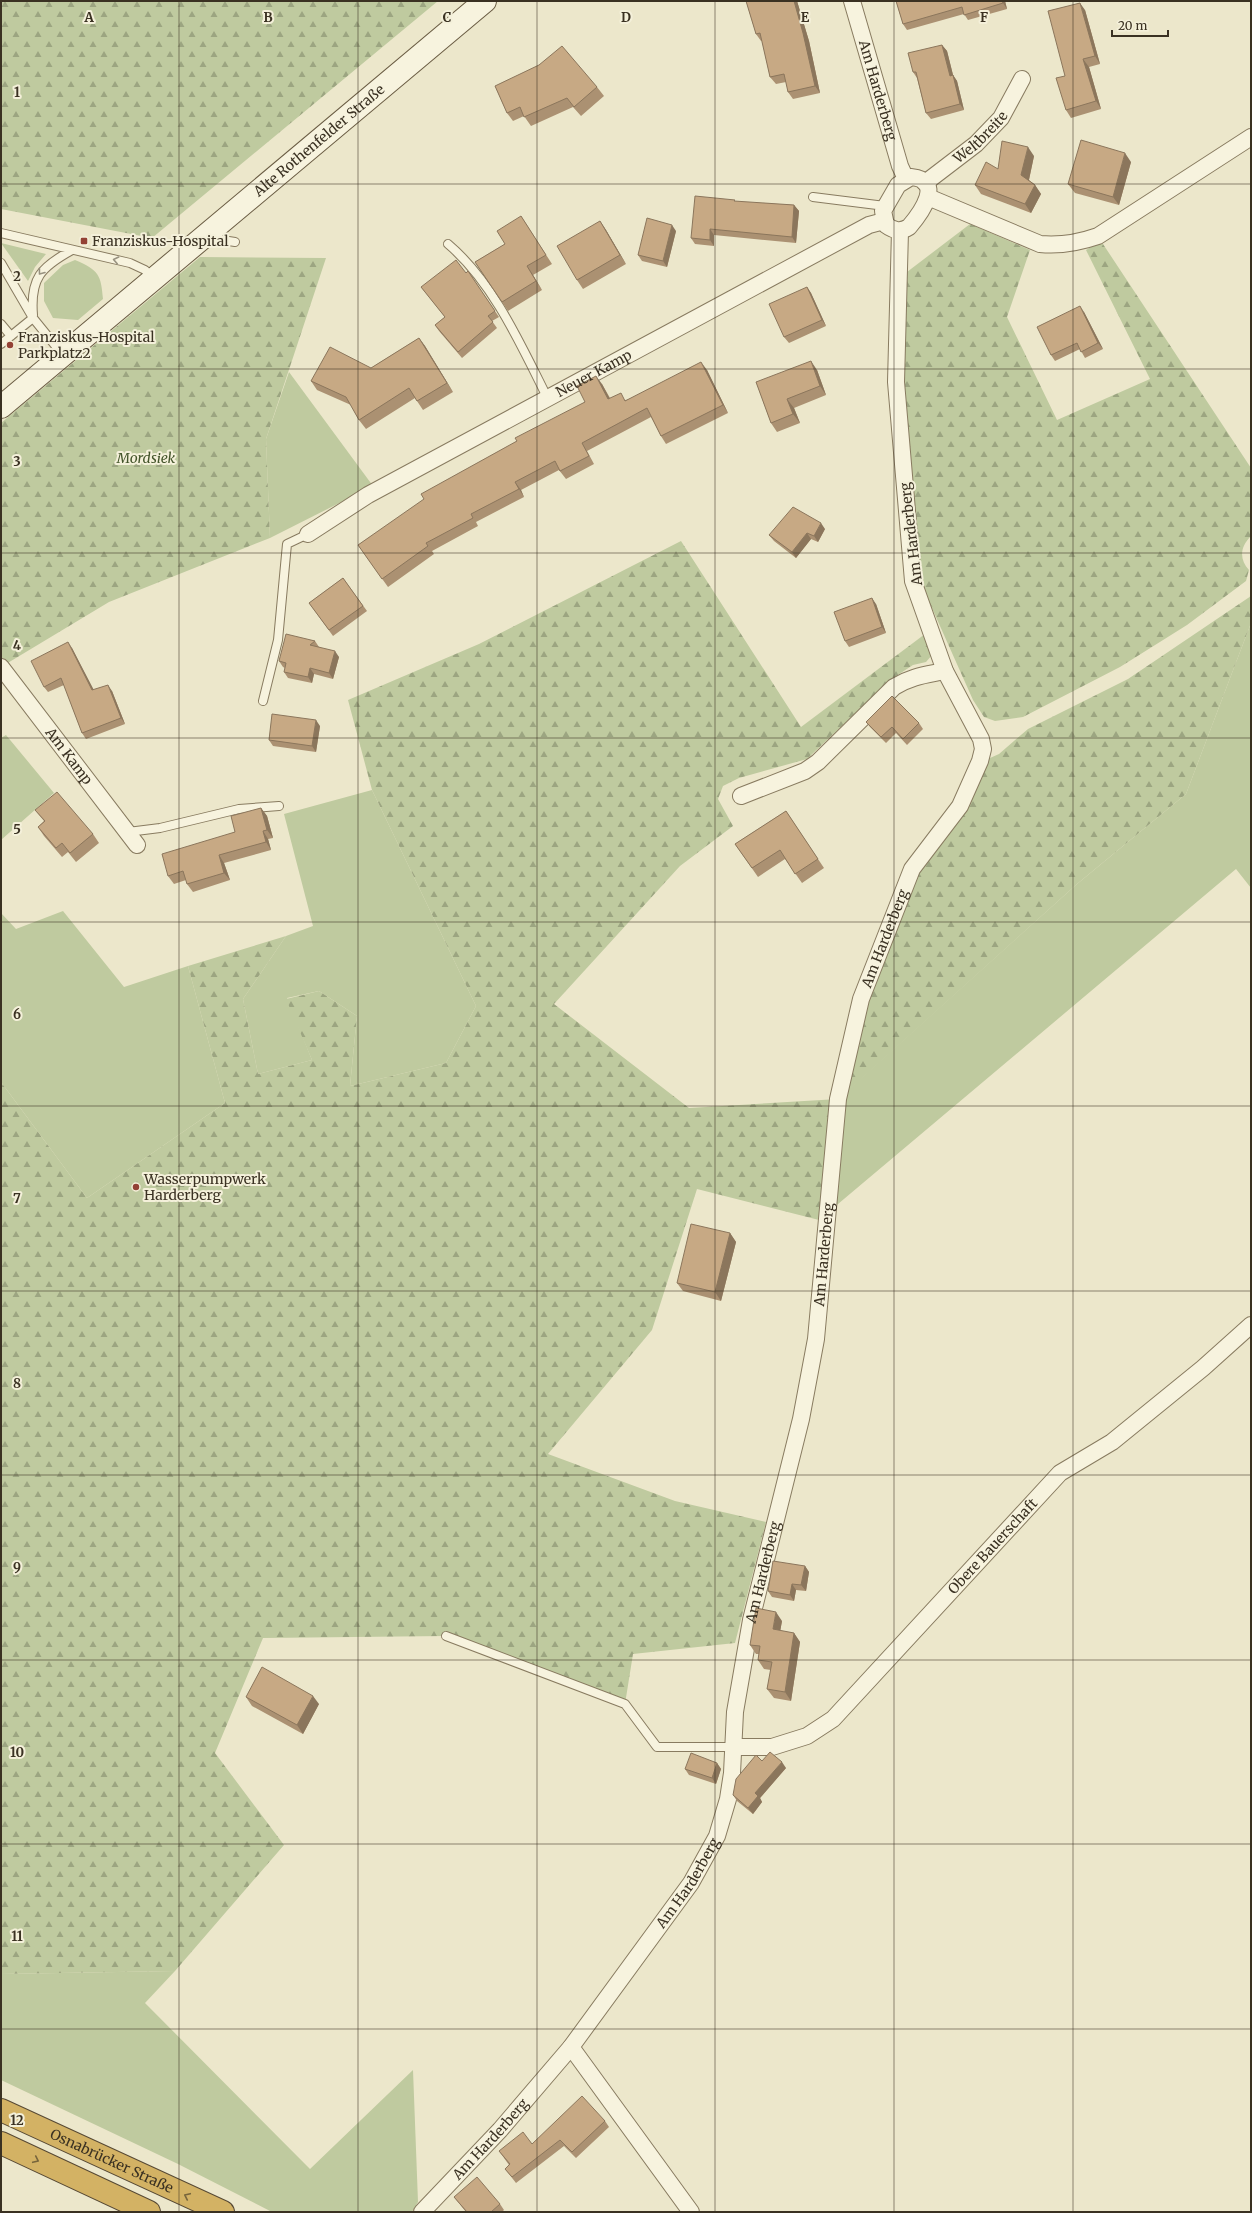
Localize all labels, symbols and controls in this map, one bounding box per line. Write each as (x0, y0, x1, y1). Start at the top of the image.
text: A (83, 9, 94, 26)
text: B (263, 9, 273, 26)
text: C (443, 9, 452, 26)
text: D (621, 9, 631, 26)
text: E (801, 9, 810, 26)
text: F (980, 9, 988, 26)
scale bar (1112, 12, 1168, 38)
text: 20 m (1118, 18, 1147, 33)
street label: Am Harderberg (855, 37, 901, 143)
street label: Alte Rothenfelder Straße (249, 80, 388, 201)
text: 1 (14, 84, 20, 101)
street label: Weltbreite (949, 108, 1012, 168)
place label: Franziskus-Hospital (92, 232, 229, 250)
marker: Franziskus-Hospital (79, 236, 89, 246)
one-way arrow (113, 256, 119, 264)
text: 2 (13, 268, 21, 285)
one-way arrow (39, 268, 46, 275)
place label: Franziskus-Hospital Parkplatz2 (18, 328, 155, 362)
marker: Franziskus-Hospital Parkplatz2 (5, 340, 15, 350)
street label: Neuer Kamp (553, 345, 635, 401)
park label: Mordsiek (116, 449, 176, 467)
text: 3 (13, 453, 21, 470)
street label: Am Harderberg (896, 481, 926, 588)
text: 4 (13, 637, 22, 654)
street label: Am Kamp (41, 723, 97, 788)
text: 5 (13, 821, 21, 838)
street label: Am Harderberg (857, 886, 912, 991)
text: 6 (13, 1006, 21, 1023)
place label: Wasserpumpwerk Harderberg (143, 1170, 266, 1204)
marker: Wasserpumpwerk Harderberg (131, 1182, 141, 1192)
text: 7 (13, 1190, 21, 1207)
street label: Am Harderberg (810, 1201, 838, 1308)
text: 8 (13, 1375, 21, 1392)
street label: Obere Bauerschaft (944, 1494, 1041, 1598)
street label: Am Harderberg (741, 1519, 784, 1626)
text: 9 (13, 1559, 21, 1576)
text: 10 (10, 1744, 24, 1761)
street label: Am Harderberg (651, 1834, 724, 1932)
text: 11 (11, 1928, 23, 1945)
street label: Am Harderberg (448, 2094, 532, 2184)
text: 12 (10, 2112, 24, 2129)
street label: Osnabrücker Straße (47, 2125, 176, 2197)
one-way arrow (32, 2155, 40, 2163)
one-way arrow (184, 2193, 192, 2201)

